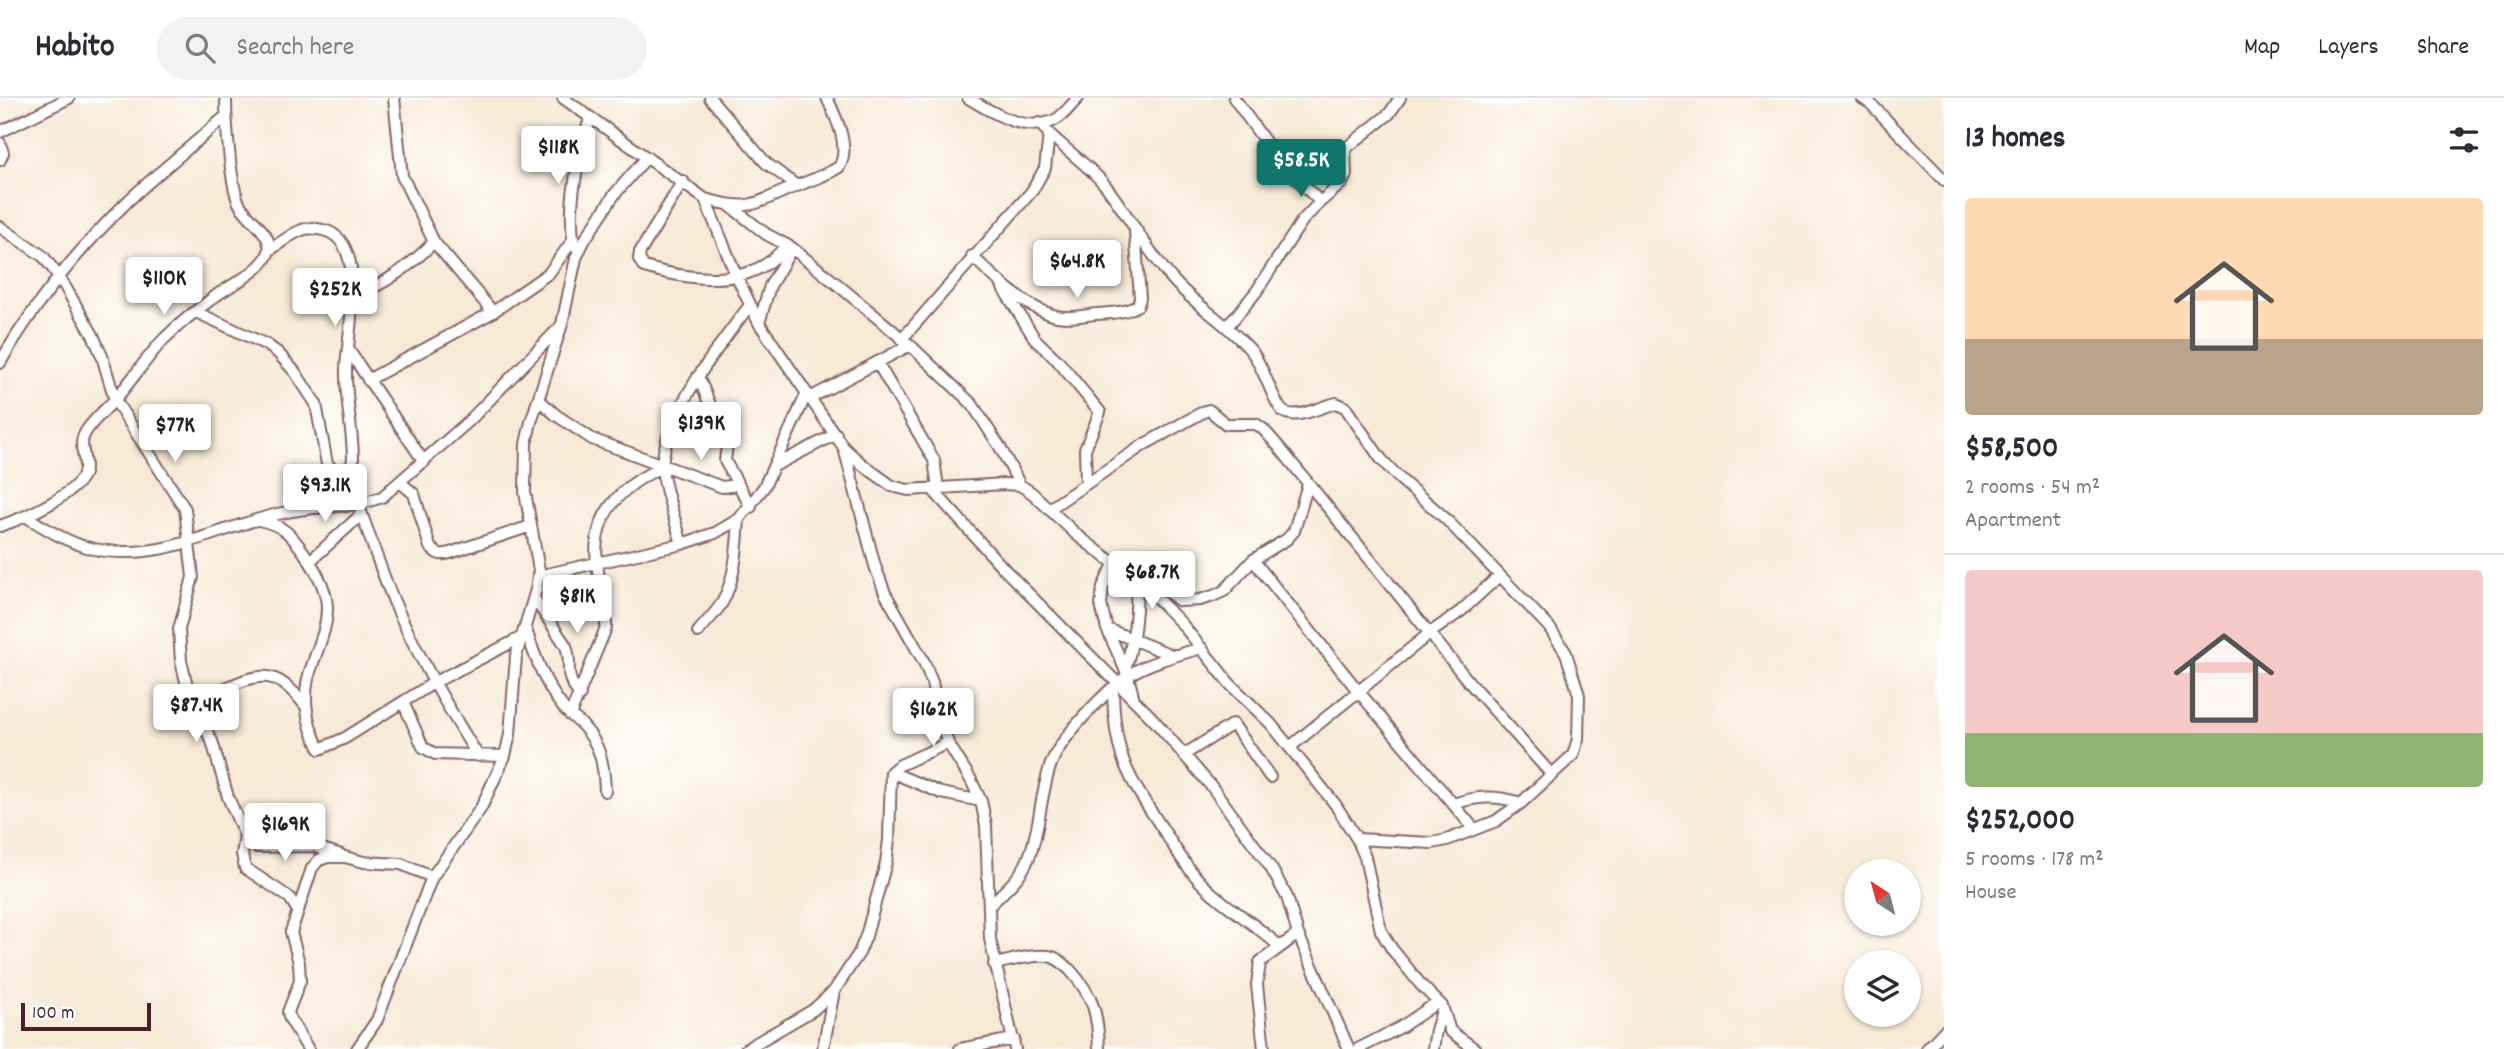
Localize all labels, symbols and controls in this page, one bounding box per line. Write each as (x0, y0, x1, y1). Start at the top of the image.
search box (157, 17, 647, 80)
text: Habito (35, 25, 115, 72)
icon: search (181, 29, 219, 67)
text: Search here (237, 30, 354, 67)
text: Map (2244, 31, 2280, 65)
text: Layers (2318, 31, 2379, 65)
text: Share (2417, 31, 2469, 65)
text: 13 homes (1965, 119, 2065, 162)
icon: filters (2445, 121, 2483, 159)
pin: $118K (509, 126, 607, 186)
text: $118K (537, 132, 579, 165)
pin: $58.5K (1244, 140, 1358, 199)
text: $58.5K (1273, 145, 1329, 178)
pin: $64.8K (1020, 240, 1134, 300)
icon: home (2161, 243, 2287, 369)
text: $64.8K (1049, 246, 1105, 279)
pin: $110K (115, 258, 213, 317)
text: $110K (142, 263, 186, 296)
pin: $252K (286, 268, 384, 328)
text: $252K (308, 274, 362, 307)
pin: $139K (652, 402, 750, 462)
pin: $77K (134, 404, 216, 464)
text: $139K (677, 408, 725, 441)
text: $77K (155, 410, 195, 443)
text: $58,500 (1965, 429, 2058, 472)
pin: $93.1K (268, 464, 382, 524)
text: $93.1K (299, 470, 351, 503)
text: 2 rooms · 54 m² (1965, 472, 2100, 505)
text: Apartment (1965, 505, 2061, 538)
pin: $68.7K (1095, 552, 1209, 611)
text: $68.7K (1124, 557, 1180, 590)
pin: $81K (536, 575, 618, 635)
text: $81K (559, 581, 595, 614)
icon: home (2161, 615, 2287, 741)
pin: $87.4K (139, 684, 253, 744)
pin: $162K (884, 688, 982, 748)
text: $87.4K (169, 690, 223, 723)
text: $162K (909, 694, 957, 727)
text: $252,000 (1965, 801, 2075, 844)
pin: $169K (236, 804, 334, 863)
text: $169K (260, 809, 310, 842)
text: 5 rooms · 178 m² (1965, 844, 2104, 877)
north arrow (1844, 859, 1922, 936)
map controls (1844, 859, 1921, 1027)
text: House (1965, 877, 2017, 910)
button: layers (1844, 950, 1921, 1027)
scale bar (21, 1000, 150, 1032)
text: 100 m (32, 1001, 74, 1028)

